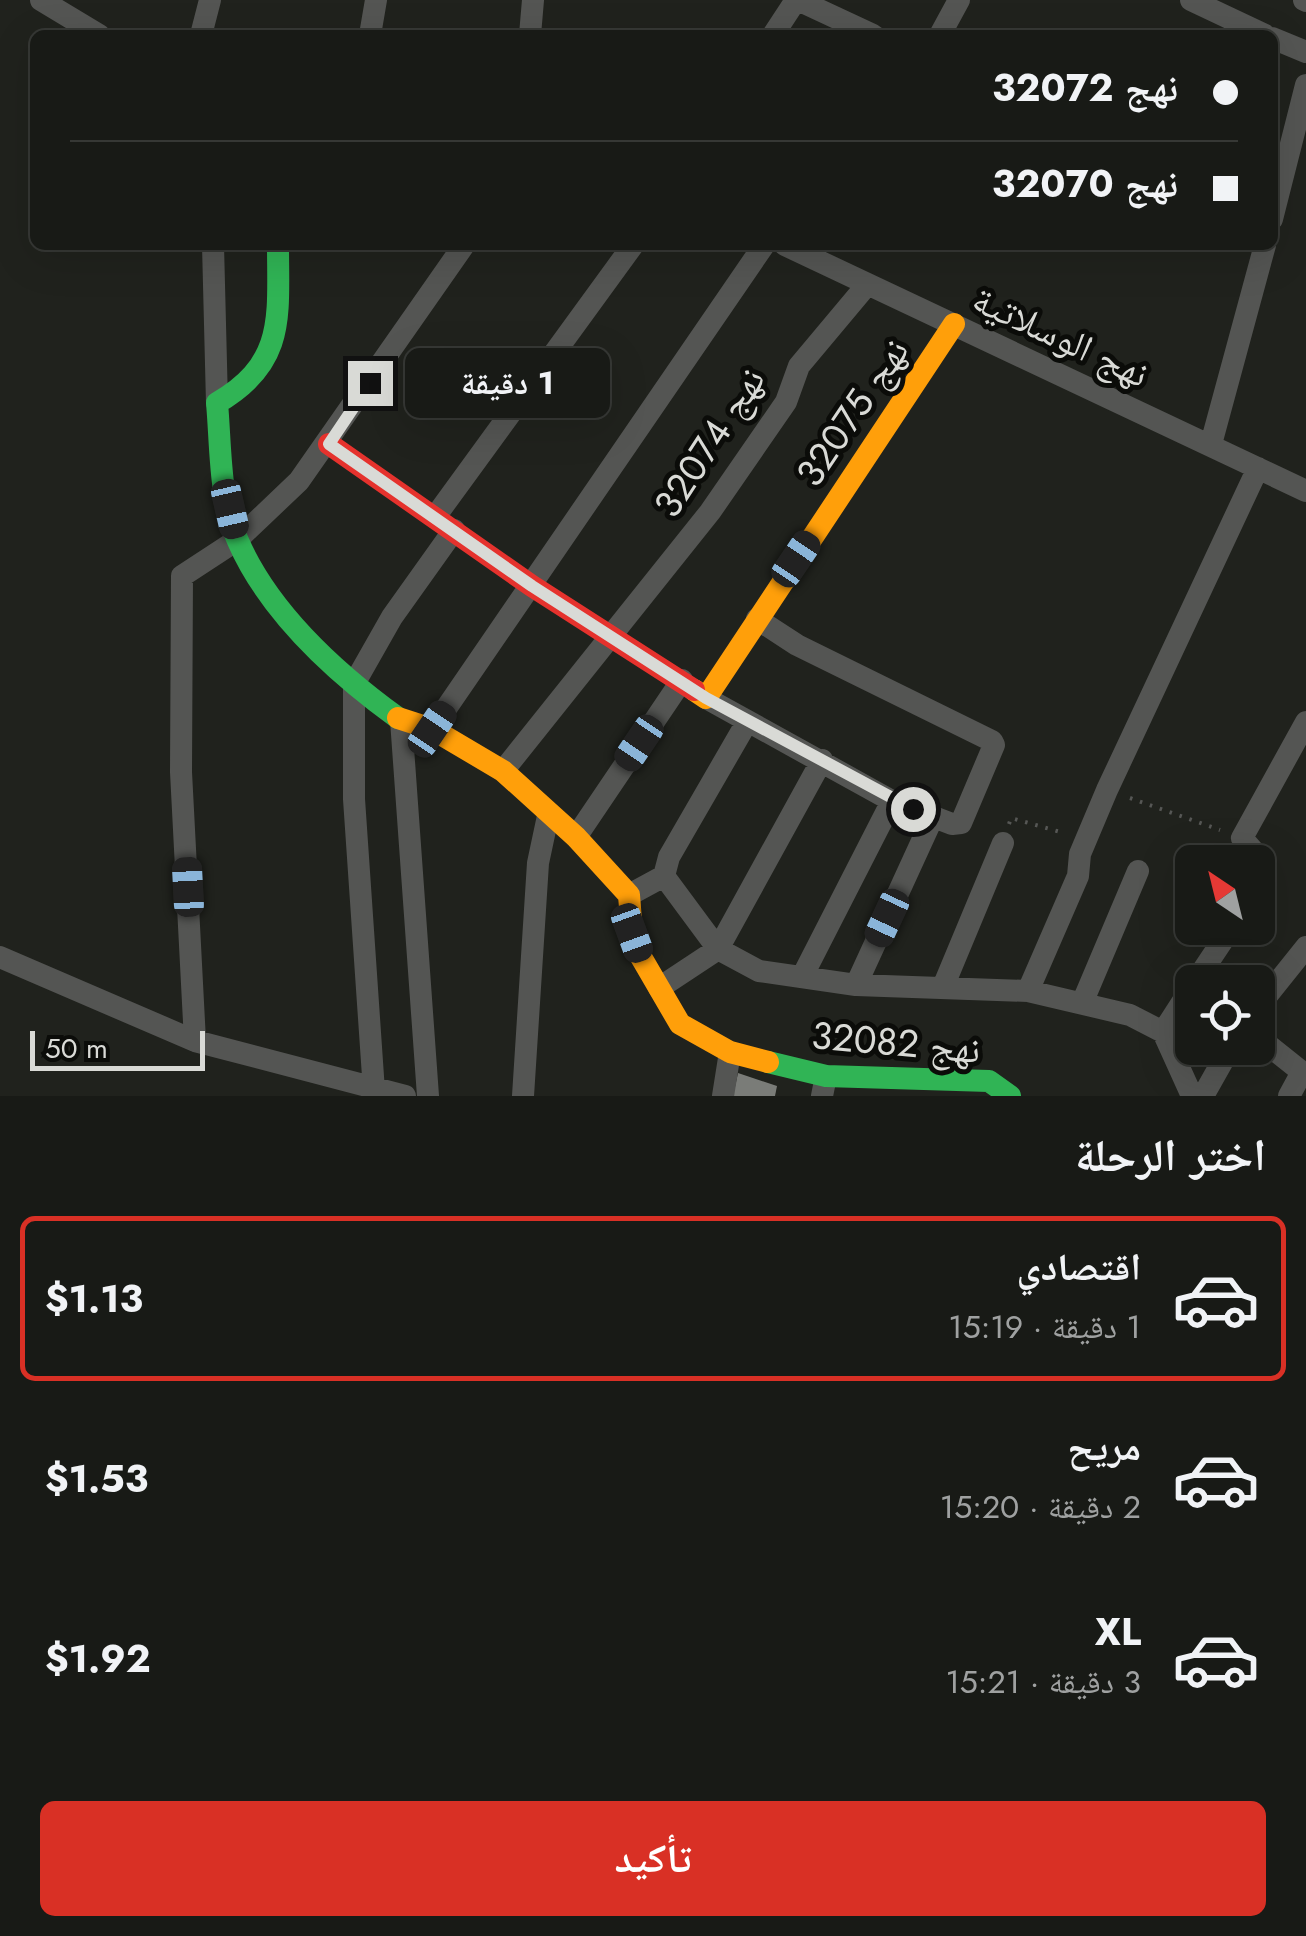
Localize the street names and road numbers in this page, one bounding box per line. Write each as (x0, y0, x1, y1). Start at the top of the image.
street label: نهج الوسلاتية (964, 271, 1158, 401)
street label: نهج 32075 (782, 327, 922, 497)
street label: نهج 32074 (640, 356, 778, 528)
street label: نهج 32082 (809, 1007, 983, 1077)

